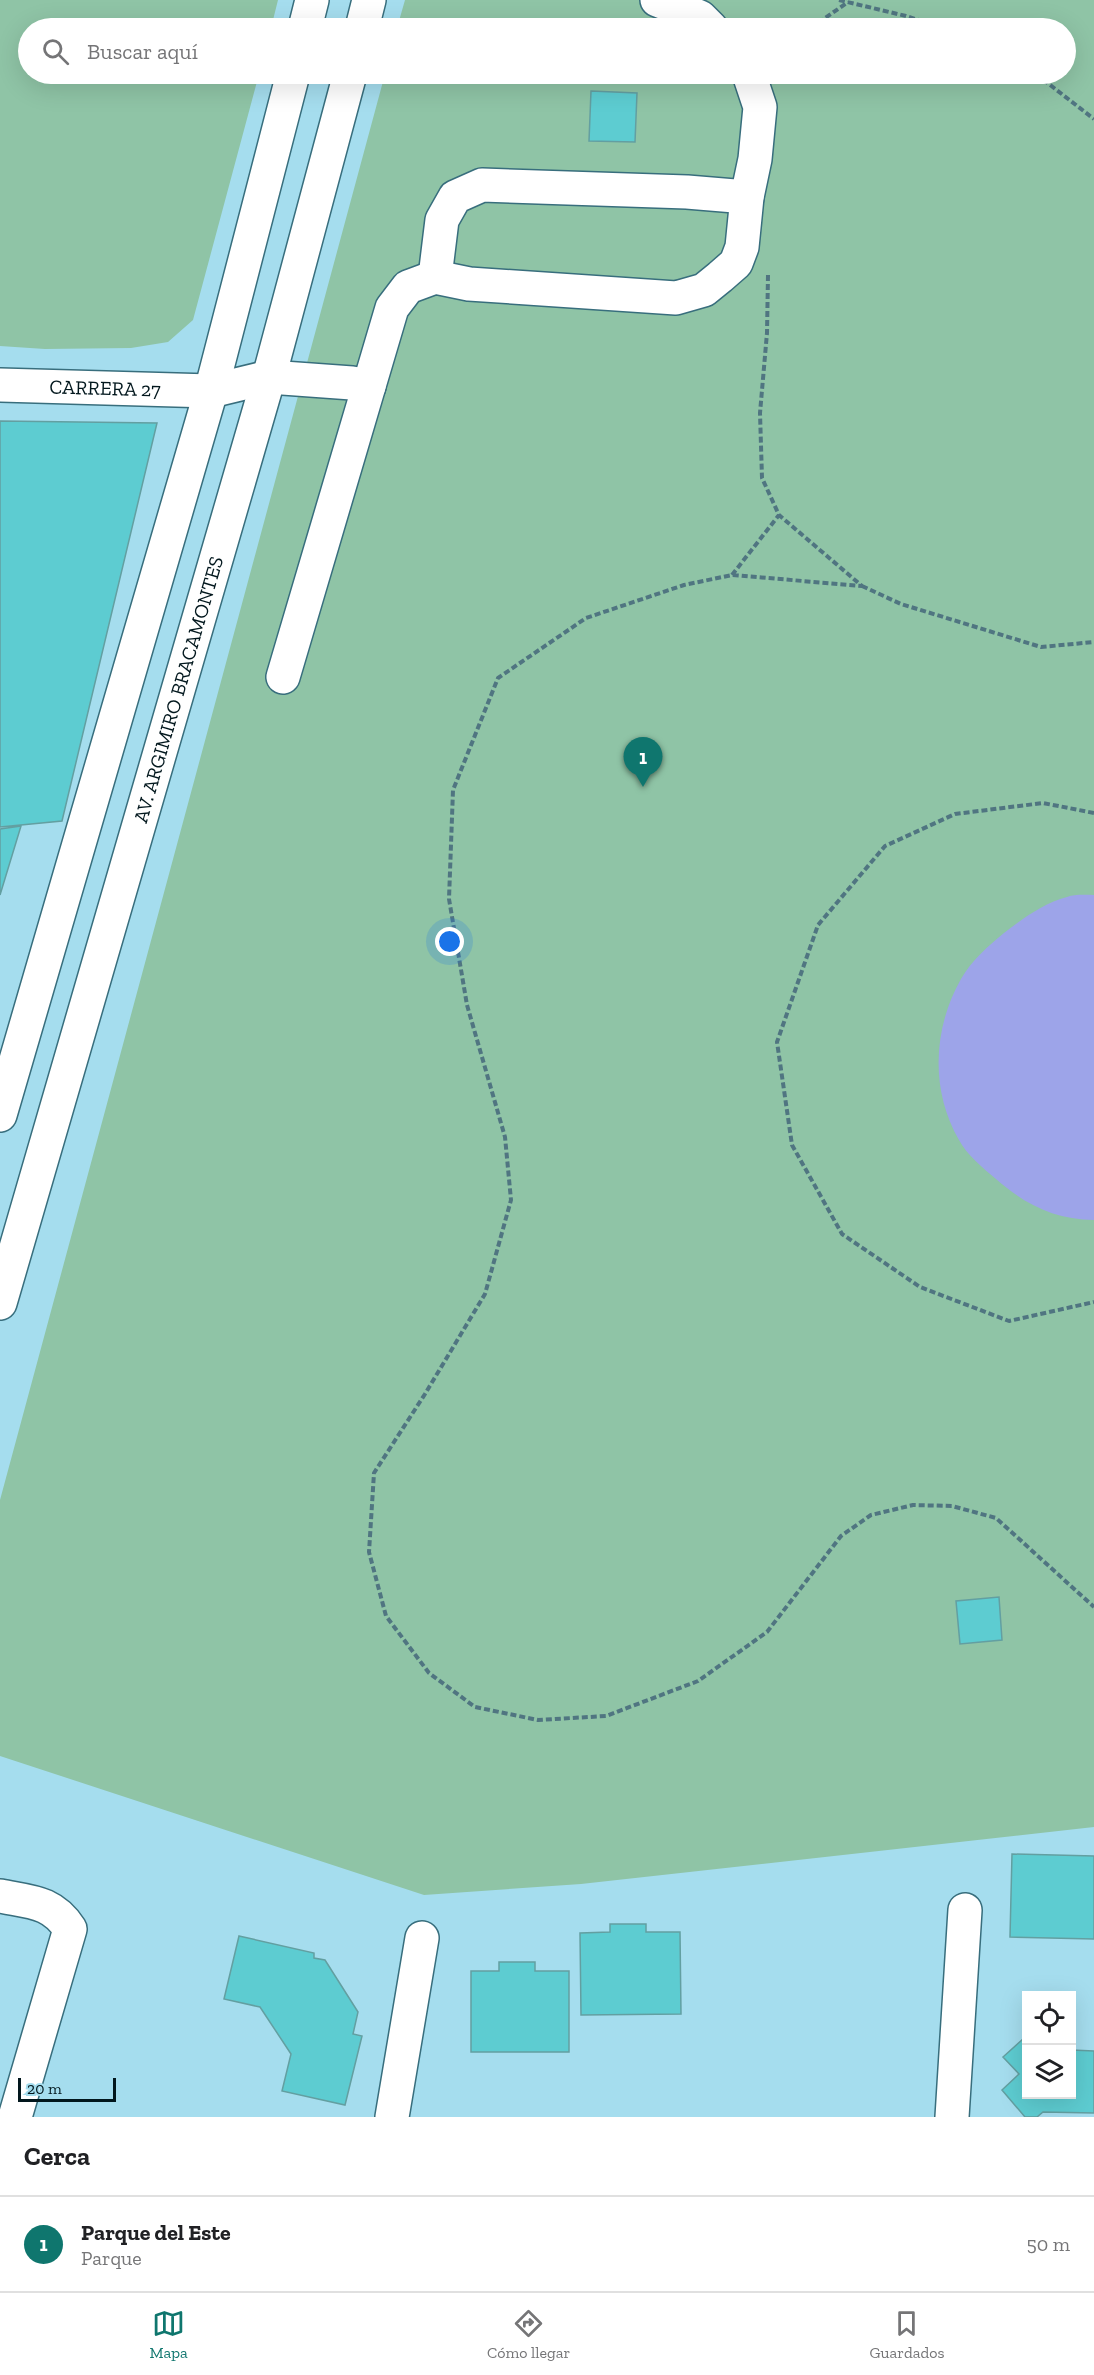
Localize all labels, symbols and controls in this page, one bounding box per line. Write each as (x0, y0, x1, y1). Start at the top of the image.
search box (18, 18, 1076, 84)
icon: search (39, 35, 72, 68)
text: Buscar aquí (87, 38, 198, 65)
street label: CARRERA 27 (49, 374, 161, 402)
street label: AV. ARGIMIRO BRACAMONTES (128, 553, 228, 825)
pin: 1 (624, 738, 662, 787)
your location (435, 927, 464, 956)
map controls (1022, 1991, 1076, 2099)
button: locate (1022, 1991, 1076, 2045)
button: layers (1022, 2045, 1076, 2099)
scale bar (18, 2075, 116, 2102)
text: 20 m (27, 2079, 62, 2098)
text: Cerca (24, 2140, 90, 2172)
text: Parque del Este (81, 2219, 231, 2246)
text: 1 (39, 2232, 48, 2256)
text: 50 m (1026, 2232, 1070, 2256)
text: Parque (81, 2246, 142, 2270)
tab: Mapa (150, 2307, 188, 2362)
tab: Cómo llegar (487, 2307, 570, 2362)
tab: Guardados (869, 2307, 944, 2362)

